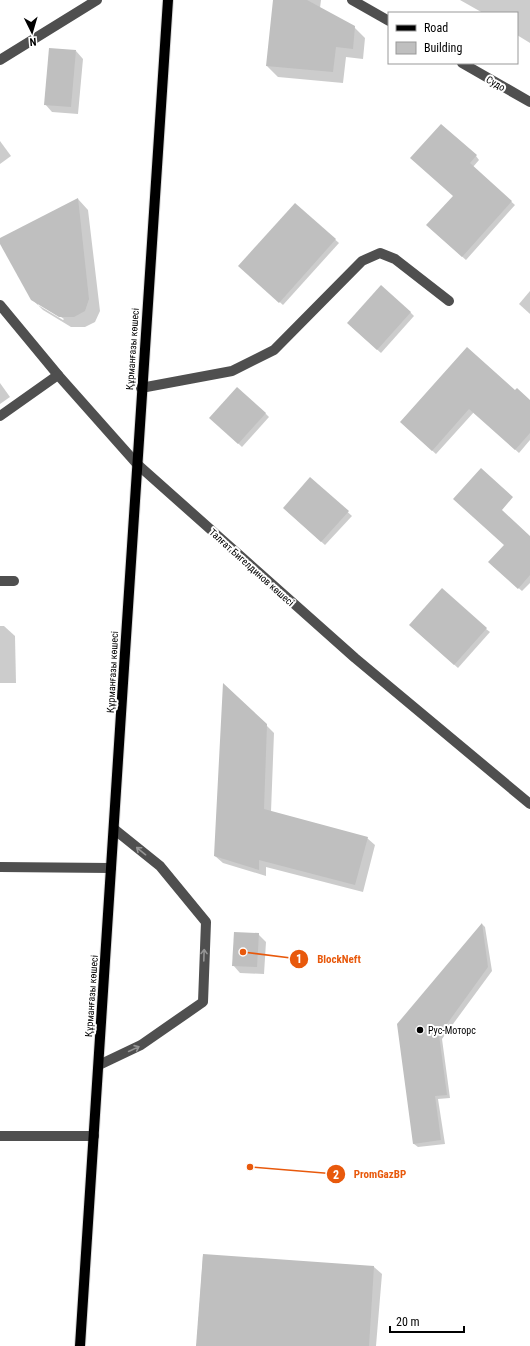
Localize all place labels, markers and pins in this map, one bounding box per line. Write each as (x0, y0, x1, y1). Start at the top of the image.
callout: BlockNeft (289, 947, 369, 970)
marker: Рус-Моторс (415, 1025, 425, 1035)
place label: Рус-Моторс (428, 1025, 476, 1036)
callout: PromGazBP (326, 1163, 414, 1186)

